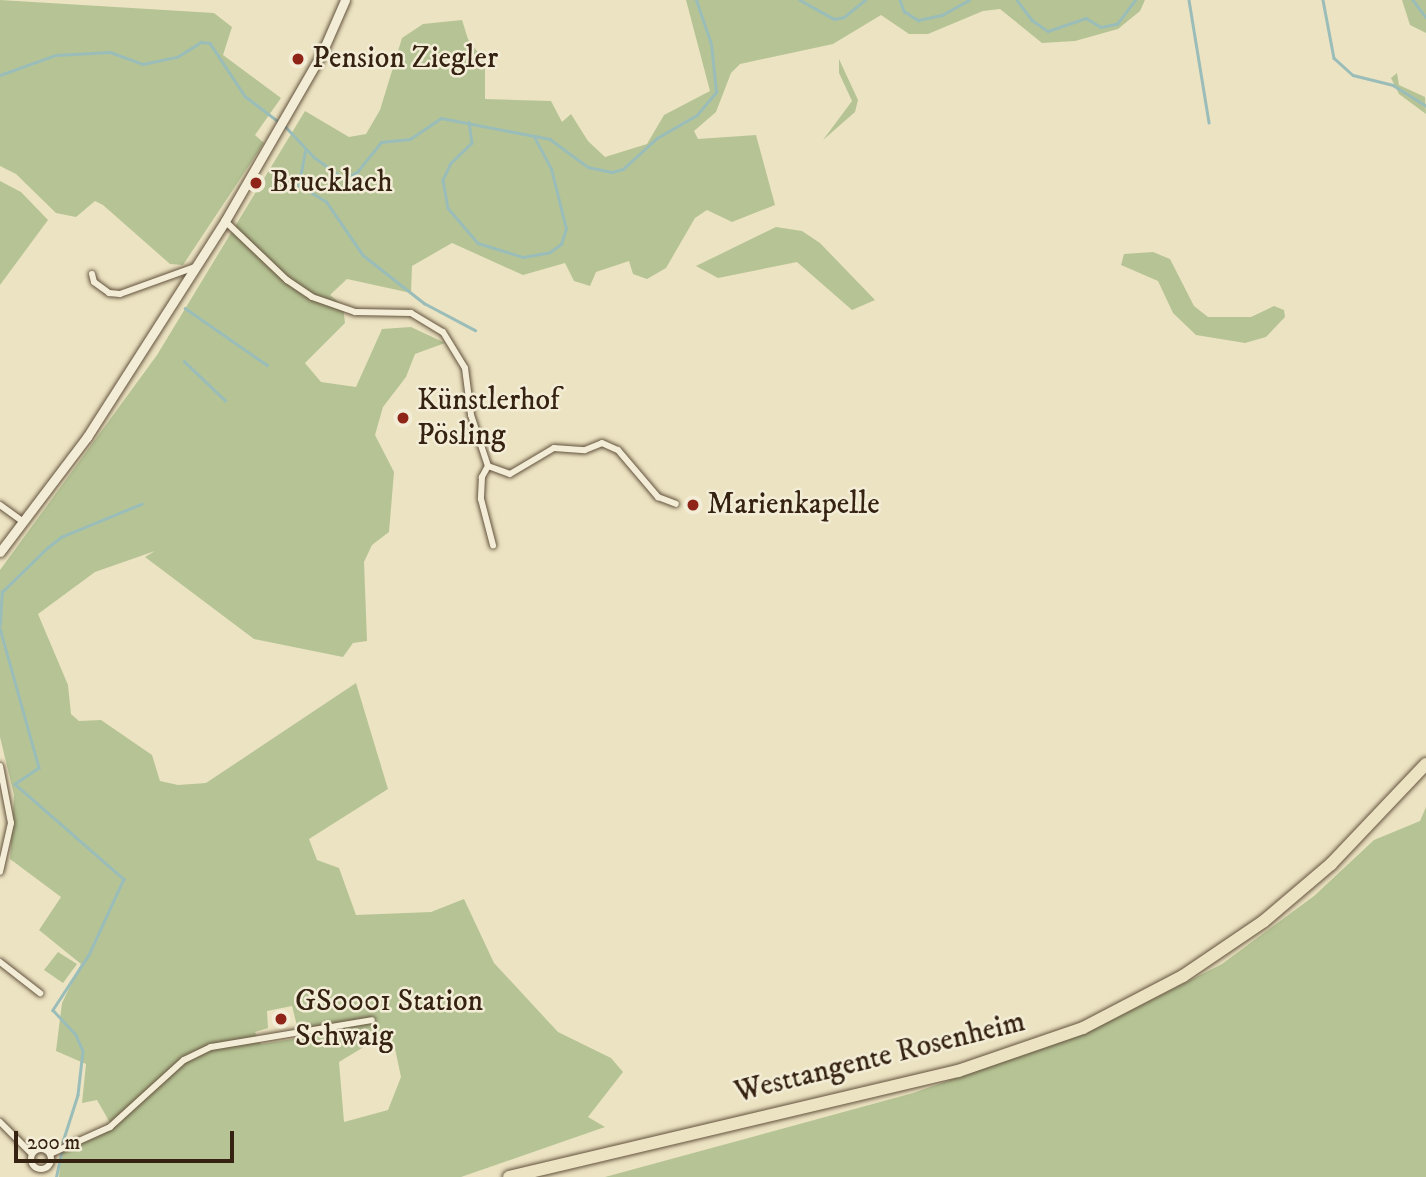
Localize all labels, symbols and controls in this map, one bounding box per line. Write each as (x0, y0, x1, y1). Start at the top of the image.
place label: Pension Ziegler (312, 41, 498, 77)
marker: Pension Ziegler (290, 51, 306, 67)
place label: Brucklach (270, 165, 393, 201)
marker: Brucklach (248, 175, 264, 191)
place label: Künstlerhof Pösling (417, 383, 560, 453)
marker: Künstlerhof Pösling (395, 410, 411, 426)
place label: Marienkapelle (707, 487, 880, 523)
marker: Marienkapelle (685, 497, 701, 513)
place label: GS0001 Station Schwaig (295, 984, 483, 1054)
street label: Westtangente Rosenheim (731, 1004, 1029, 1112)
marker: GS0001 Station Schwaig (273, 1011, 289, 1027)
scale bar (18, 1118, 238, 1162)
text: 200 m (27, 1130, 80, 1156)

